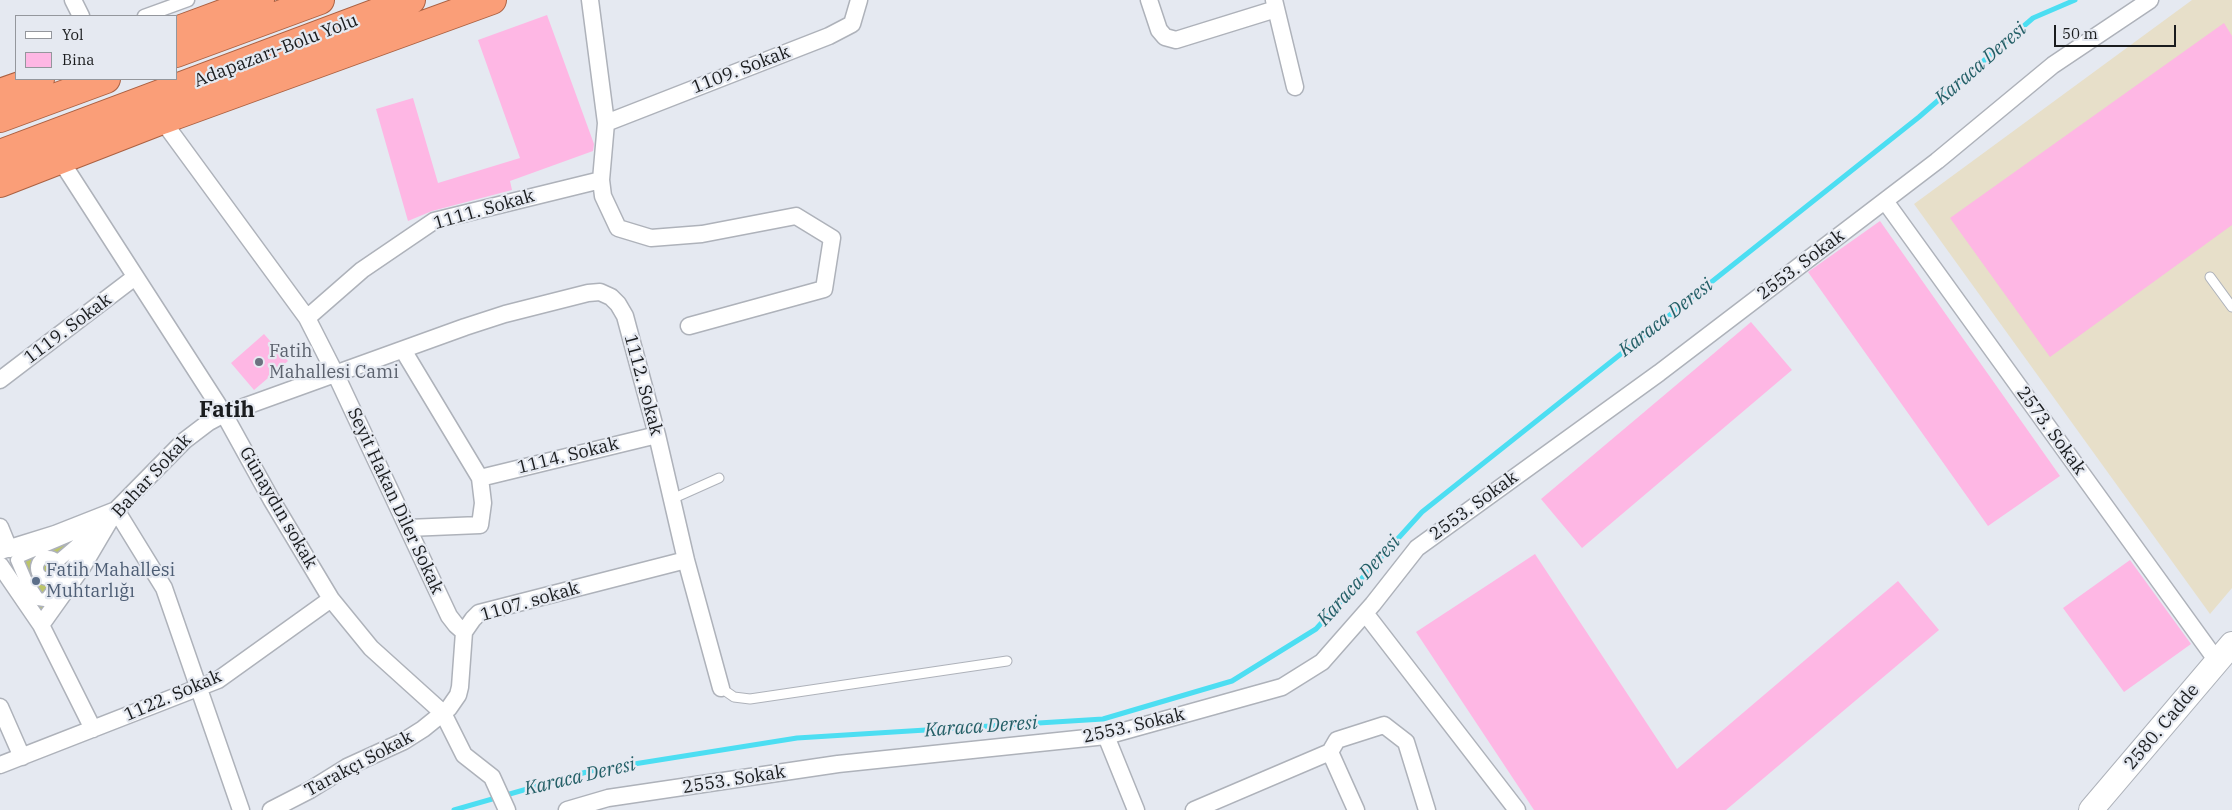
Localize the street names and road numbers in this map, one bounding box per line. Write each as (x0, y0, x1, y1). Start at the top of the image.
street label: Adapazarı-Bolu Yolu (191, 10, 361, 92)
street label: 1109. Sokak (689, 41, 793, 99)
street label: 1111. Sokak (431, 185, 537, 235)
street label: 2553. Sokak (1753, 225, 1849, 305)
street label: 1119. Sokak (20, 289, 116, 369)
street label: 1112. Sokak (619, 332, 667, 438)
street label: 2573. Sokak (2012, 383, 2090, 479)
street label: Seyit Hakan Diler Sokak (342, 404, 448, 598)
street label: Bahar Sokak (108, 430, 196, 522)
street label: 1114. Sokak (515, 433, 621, 479)
street label: Günaydın sokak (234, 443, 322, 573)
street label: 2553. Sokak (1426, 467, 1522, 545)
street label: 1107. sokak (478, 578, 582, 626)
street label: 1122. Sokak (121, 666, 225, 726)
street label: 2580. Cadde (2120, 680, 2204, 774)
street label: 2553. Sokak (1081, 704, 1187, 748)
street label: Tarakçı Sokak (301, 726, 417, 802)
street label: 2553. Sokak (681, 761, 787, 799)

